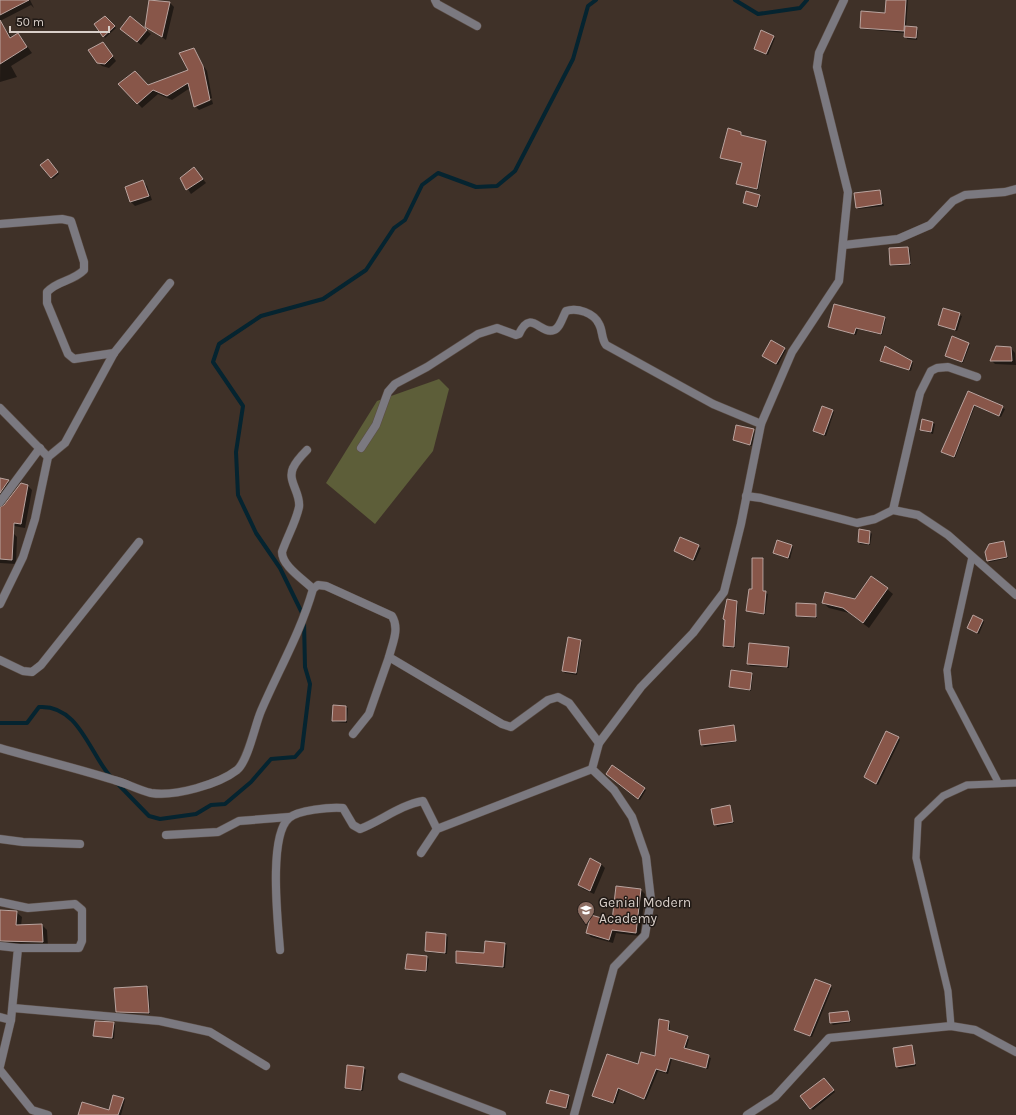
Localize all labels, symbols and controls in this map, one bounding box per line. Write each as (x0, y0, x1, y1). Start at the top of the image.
scale bar (10, 8, 109, 34)
text: 50 m (16, 15, 44, 29)
place label: Genial Modern Academy (599, 894, 691, 927)
school or university icon: Genial Modern Academy (576, 900, 596, 925)

